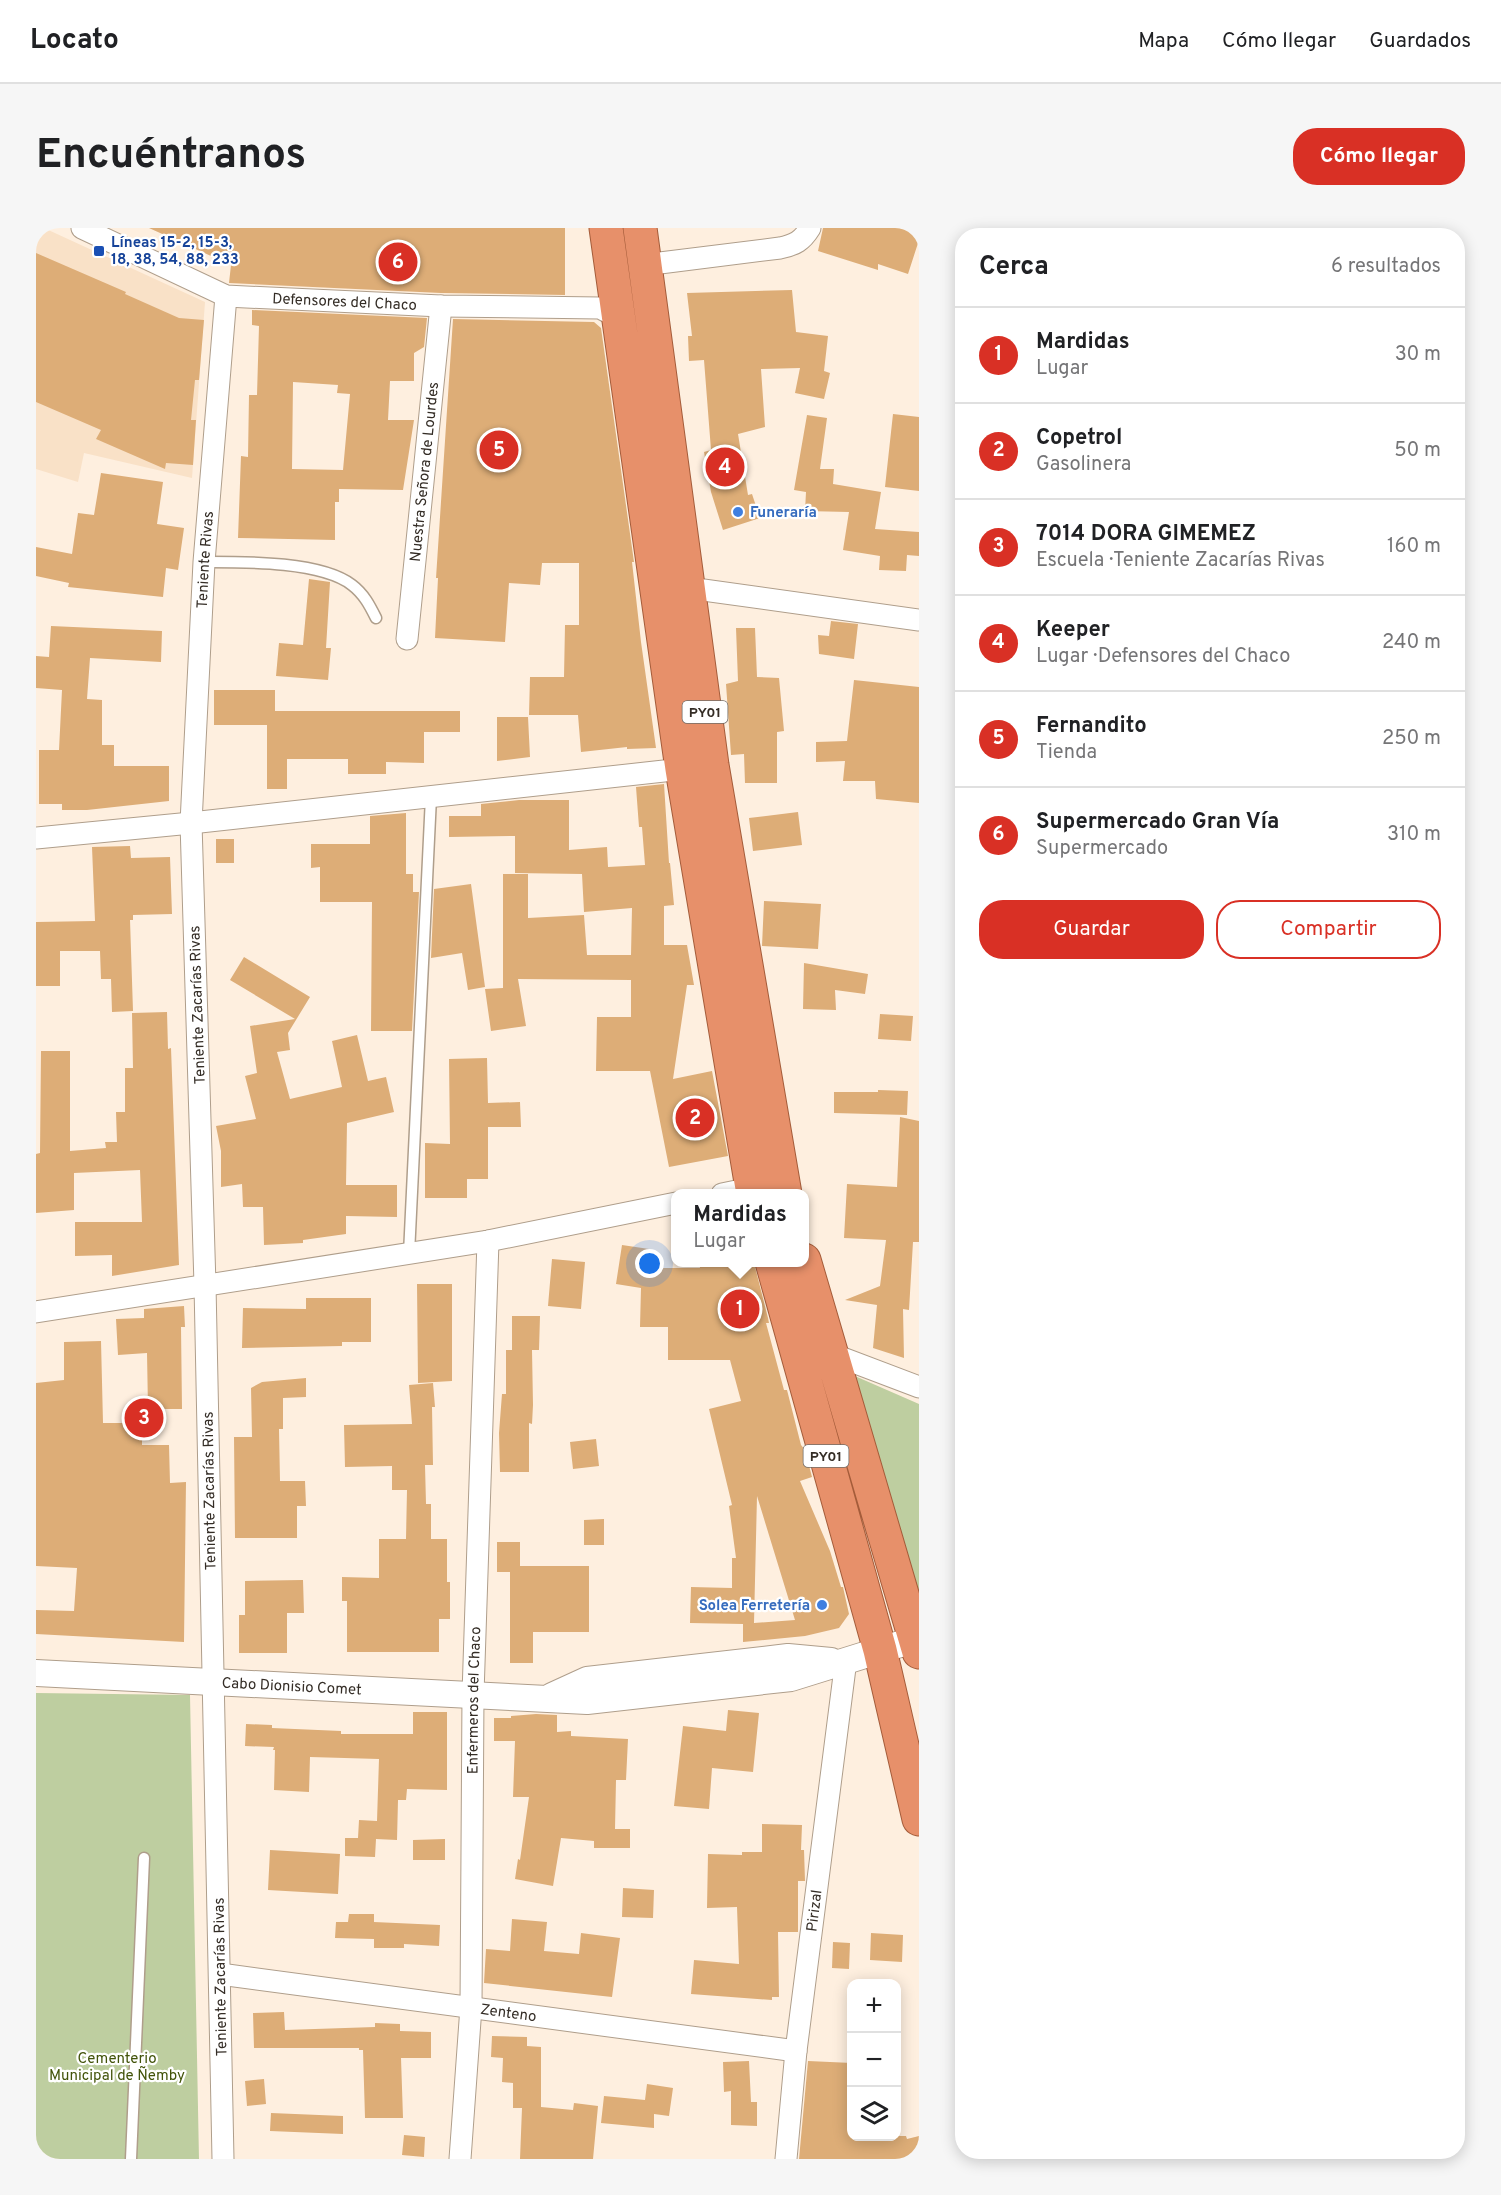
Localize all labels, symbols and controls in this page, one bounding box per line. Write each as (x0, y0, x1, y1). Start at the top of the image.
text: Locato (30, 23, 119, 59)
text: Mapa (1138, 28, 1189, 55)
text: Cómo llegar (1222, 28, 1336, 55)
text: Guardados (1369, 28, 1471, 55)
button: Cómo llegar (1293, 128, 1465, 185)
text: Encuéntranos (36, 130, 306, 183)
place label: Líneas 15-2, 15-3, 18, 38, 54, 88, 233 (111, 234, 239, 270)
pin: 6 (378, 240, 418, 285)
marker: Líneas 15-2, 15-3, 18, 38, 54, 88, 233 (92, 244, 106, 258)
text: Cerca (979, 251, 1049, 284)
text: 6 resultados (1331, 254, 1441, 280)
street label: Defensores del Chaco (272, 290, 417, 316)
text: Mardidas (1036, 329, 1130, 356)
text: 1 (995, 342, 1003, 368)
text: 30 m (1395, 342, 1441, 368)
text: Lugar (1036, 356, 1088, 382)
street label: Nuestra Señora de Lourdes (407, 381, 444, 563)
text: Copetrol (1036, 425, 1122, 452)
pin: 5 (480, 428, 518, 472)
text: 2 (992, 438, 1005, 464)
text: 50 m (1394, 438, 1441, 464)
pin: 4 (706, 444, 744, 490)
text: Gasolinera (1036, 452, 1131, 478)
place label: Funeraría (750, 504, 817, 523)
marker: Funeraría (731, 505, 745, 519)
street label: Teniente Rivas (194, 510, 219, 609)
text: 7014 DORA GIMEMEZ (1036, 521, 1256, 548)
text: 3 (993, 534, 1005, 560)
text: 160 m (1387, 534, 1441, 560)
text: Escuela · Teniente Zacarías Rivas (1036, 548, 1325, 574)
text: Keeper (1036, 617, 1110, 644)
text: 4 (992, 630, 1005, 656)
text: 240 m (1382, 630, 1441, 656)
text: Lugar · Defensores del Chaco (1036, 644, 1290, 670)
road number: PY01 (682, 701, 728, 723)
text: Fernandito (1036, 713, 1147, 740)
text: 5 (992, 726, 1005, 752)
text: 250 m (1382, 726, 1441, 752)
text: Tienda (1036, 740, 1097, 766)
text: Supermercado Gran Vía (1036, 809, 1279, 836)
text: 6 (992, 822, 1005, 848)
text: 310 m (1387, 822, 1441, 848)
text: Supermercado (1036, 836, 1168, 862)
button: Guardar (979, 900, 1204, 959)
button: Compartir (1216, 900, 1441, 959)
street label: Teniente Zacarías Rivas (186, 925, 211, 1085)
pin: 2 (676, 1096, 714, 1140)
popup (671, 1189, 809, 1267)
text: Mardidas (693, 1202, 787, 1229)
text: Lugar (693, 1229, 746, 1255)
your location (635, 1249, 664, 1278)
pin: 1 (720, 1286, 760, 1332)
pin: 3 (124, 1396, 164, 1440)
street label: Teniente Zacarías Rivas (200, 1411, 221, 1571)
road number: PY01 (804, 1445, 848, 1467)
place label: Solea Ferretería (699, 1597, 810, 1616)
marker: Solea Ferretería (815, 1598, 829, 1612)
street label: Enfermeros del Chaco (464, 1626, 486, 1774)
street label: Cabo Dionisio Comet (221, 1674, 362, 1701)
street label: Pirizal (803, 1889, 828, 1933)
street label: Teniente Zacarías Rivas (211, 1897, 232, 2057)
map controls (847, 1979, 901, 2141)
button: + (847, 1979, 901, 2033)
street label: Zenteno (479, 2001, 538, 2027)
button: − (847, 2033, 901, 2087)
park label: Cementerio Municipal de Ñemby (49, 2050, 185, 2086)
button: layers (847, 2087, 901, 2141)

